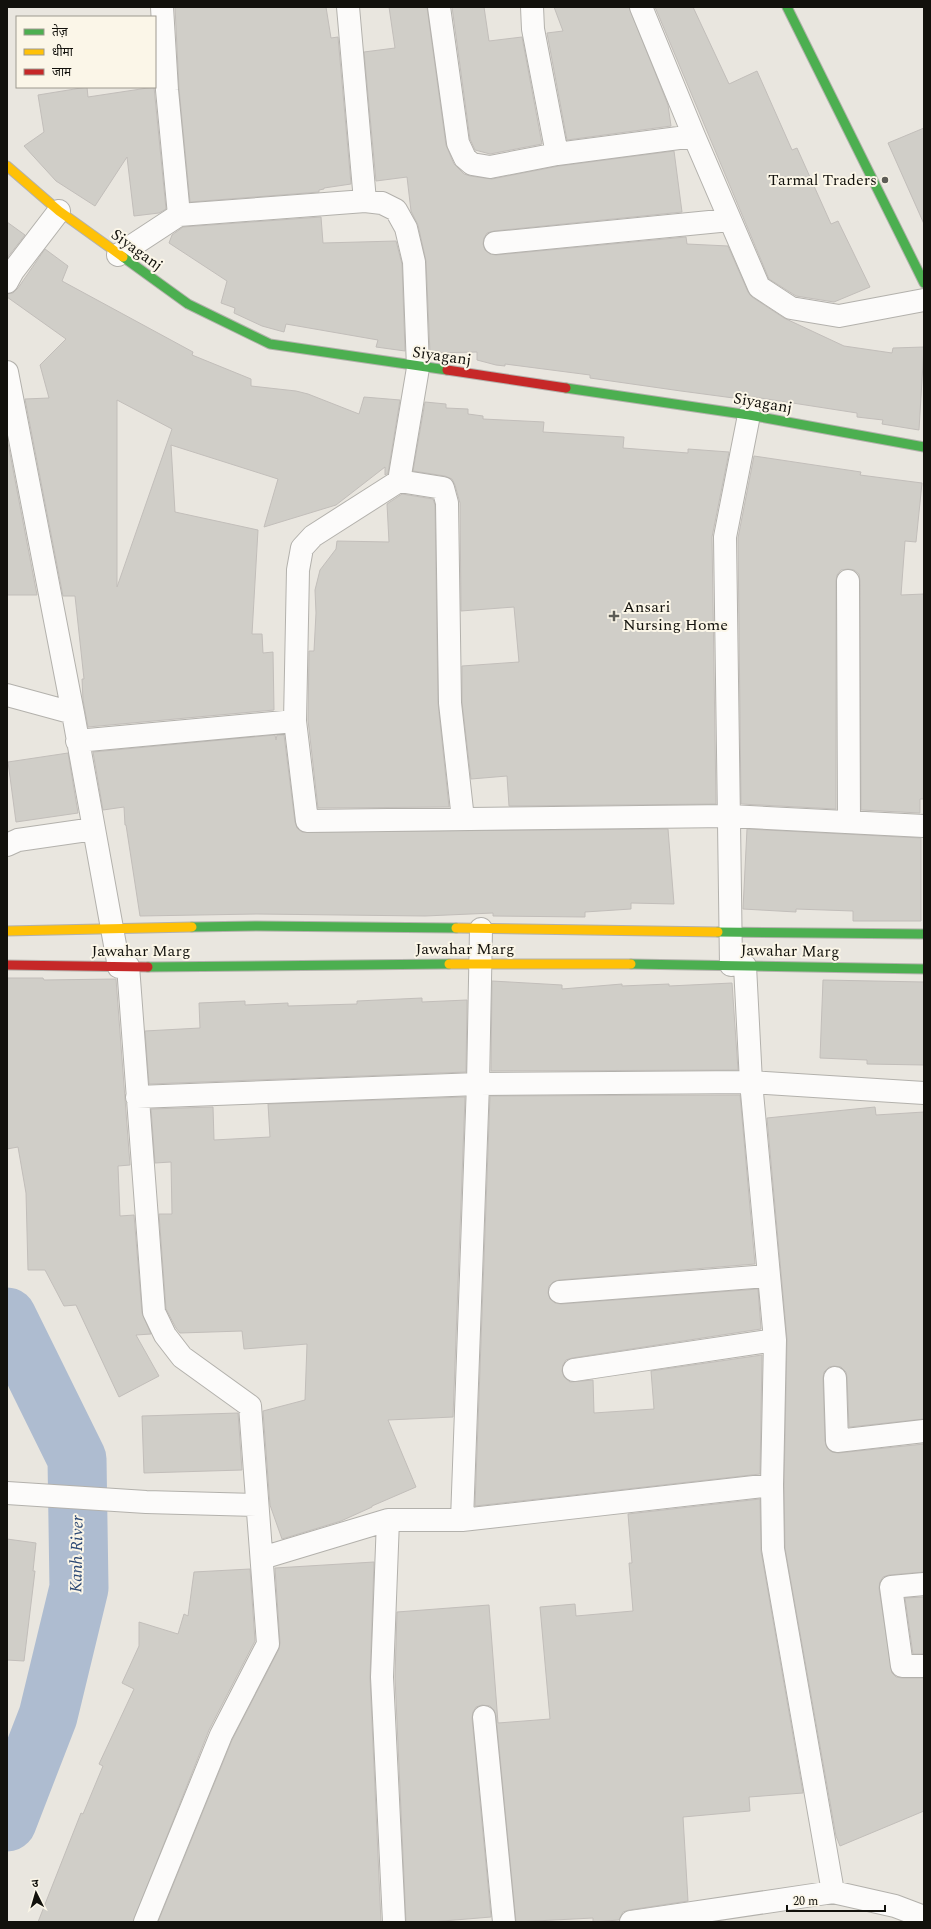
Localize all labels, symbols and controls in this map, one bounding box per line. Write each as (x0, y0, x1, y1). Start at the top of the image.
legend (16, 16, 156, 88)
text: तेज़ (52, 23, 69, 42)
text: धीमा (52, 43, 74, 62)
text: जाम (52, 63, 72, 82)
place label: Tarmal Traders (768, 168, 877, 192)
marker: Tarmal Traders (880, 175, 890, 185)
street label: Siyaganj (106, 223, 168, 277)
street label: Siyaganj (411, 340, 473, 372)
street label: Siyaganj (732, 386, 794, 420)
place label: Ansari Nursing Home (623, 595, 728, 637)
marker: Ansari Nursing Home (608, 610, 620, 622)
street label: Jawahar Marg (415, 937, 515, 961)
street label: Jawahar Marg (740, 938, 840, 964)
street label: Jawahar Marg (91, 939, 191, 963)
water label: Kanh River (63, 1515, 91, 1593)
north arrow (16, 1873, 56, 1913)
text: उ (31, 1875, 40, 1892)
scale bar (787, 1887, 885, 1913)
text: 20 m (793, 1892, 818, 1911)

